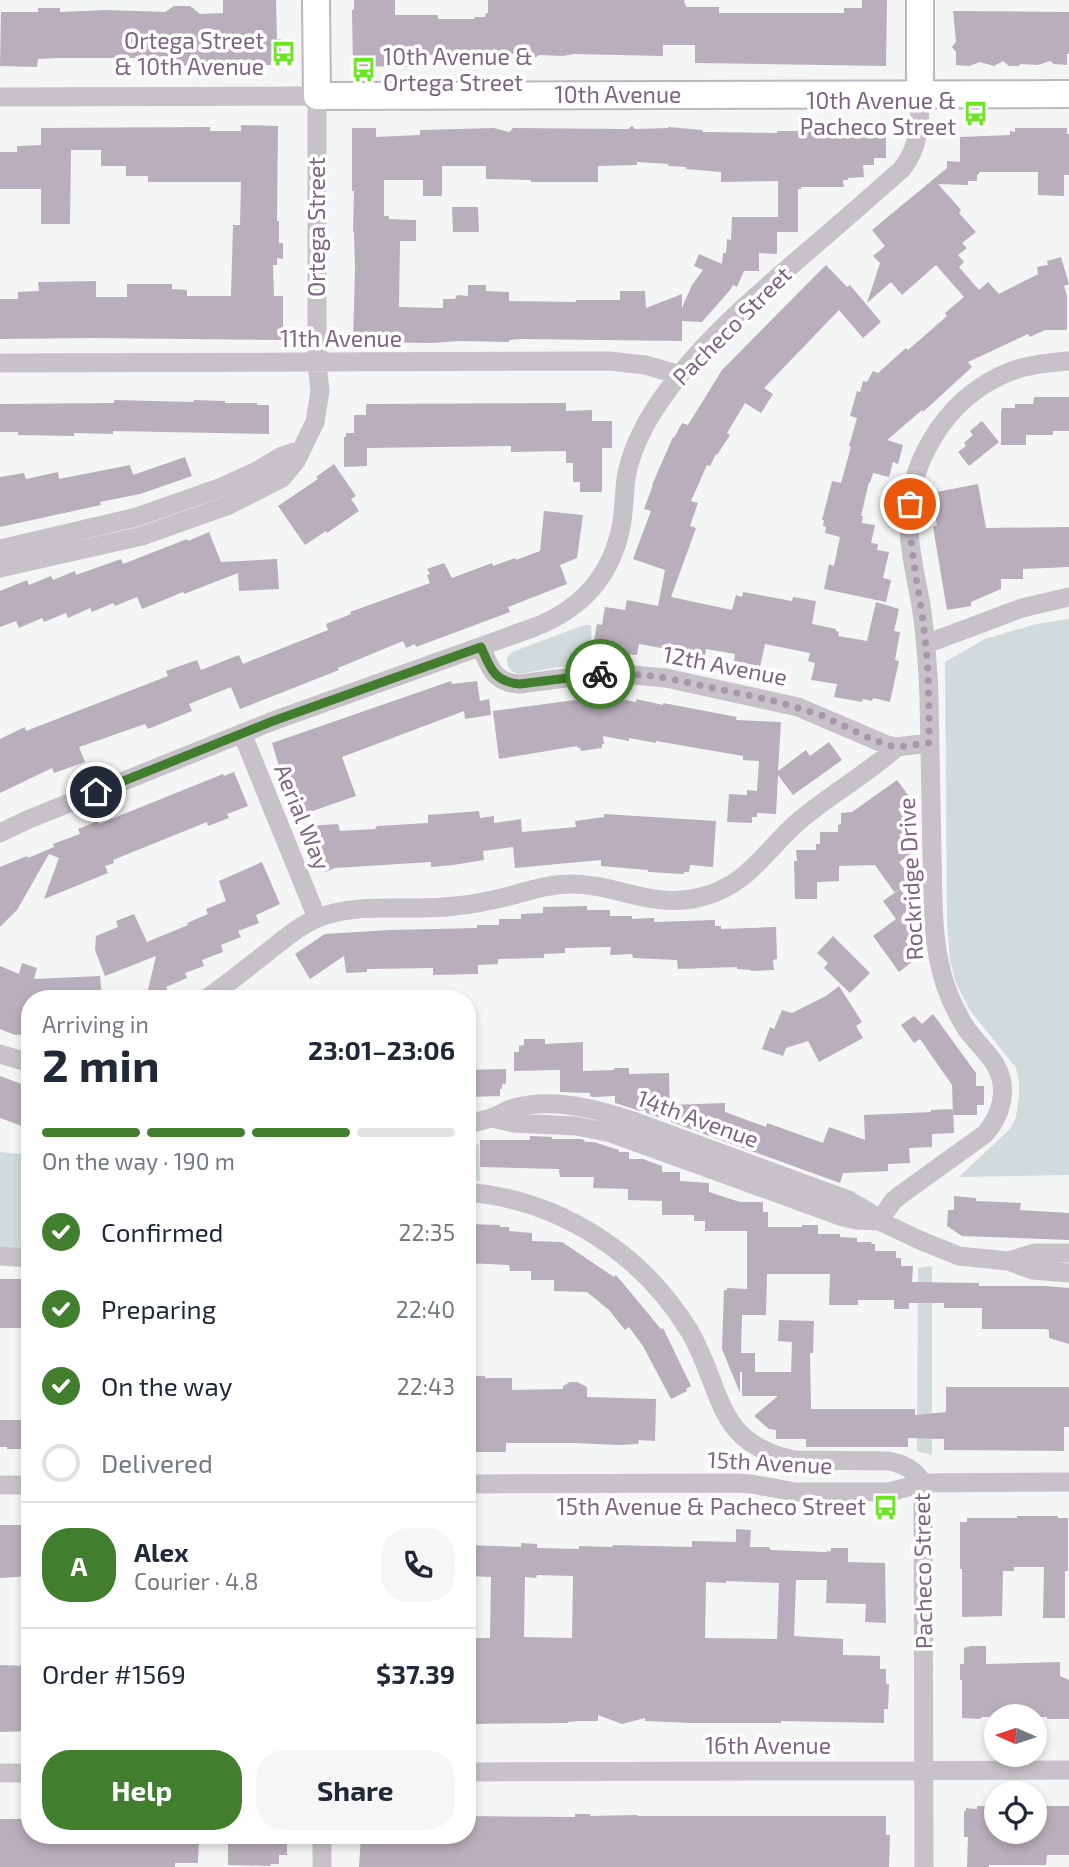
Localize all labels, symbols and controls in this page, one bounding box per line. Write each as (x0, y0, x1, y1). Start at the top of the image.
place label: Ortega Street & 10th Avenue (114, 26, 264, 80)
bus stop icon: Ortega Street & 10th Avenue (270, 40, 298, 68)
place label: 10th Avenue & Ortega Street (383, 42, 533, 96)
bus stop icon: 10th Avenue & Ortega Street (349, 56, 377, 84)
street label: 10th Avenue (555, 80, 681, 108)
place label: 10th Avenue & Pacheco Street (800, 86, 956, 140)
bus stop icon: 10th Avenue & Pacheco Street (962, 100, 990, 128)
street label: Ortega Street (302, 157, 330, 297)
street label: Pacheco Street (666, 260, 797, 390)
street label: 11th Avenue (280, 324, 402, 352)
pin (880, 474, 940, 534)
icon: bag (891, 485, 929, 523)
courier (565, 639, 635, 709)
street label: 12th Avenue (661, 639, 790, 691)
icon: bike (581, 655, 619, 693)
street label: Aerial Way (269, 760, 337, 874)
pin (66, 762, 126, 822)
icon: home (77, 773, 115, 811)
street label: Rockridge Drive (892, 797, 928, 961)
text: Arriving in (42, 1010, 149, 1038)
text: 23:01–23:06 (308, 1034, 455, 1065)
text: 2 min (42, 1036, 160, 1091)
street label: 14th Avenue (634, 1083, 763, 1153)
text: On the way · 190 m (42, 1147, 235, 1175)
icon: check (42, 1213, 80, 1251)
text: Confirmed (101, 1216, 224, 1247)
text: 22:35 (399, 1218, 455, 1246)
icon: check (42, 1290, 80, 1328)
text: Preparing (101, 1293, 216, 1324)
text: 22:40 (396, 1295, 455, 1323)
icon: check (42, 1367, 80, 1405)
text: On the way (101, 1370, 232, 1401)
text: 22:43 (397, 1372, 455, 1400)
street label: 15th Avenue (707, 1445, 833, 1479)
text: Delivered (101, 1447, 213, 1478)
place label: 15th Avenue & Pacheco Street (556, 1492, 866, 1520)
street label: Pacheco Street (907, 1492, 937, 1649)
bus stop icon: 15th Avenue & Pacheco Street (872, 1493, 900, 1521)
button: phone (381, 1528, 455, 1602)
text: Alex (134, 1536, 189, 1567)
text: A (71, 1550, 87, 1581)
text: Courier · 4.8 (134, 1567, 258, 1595)
text: Order #1569 (42, 1658, 186, 1689)
text: $37.39 (376, 1658, 455, 1689)
north arrow (984, 1704, 1046, 1768)
map controls (984, 1704, 1047, 1844)
street label: 16th Avenue (705, 1731, 831, 1759)
button: Help (42, 1750, 242, 1830)
button: Share (256, 1750, 455, 1830)
button: locate (984, 1781, 1047, 1844)

